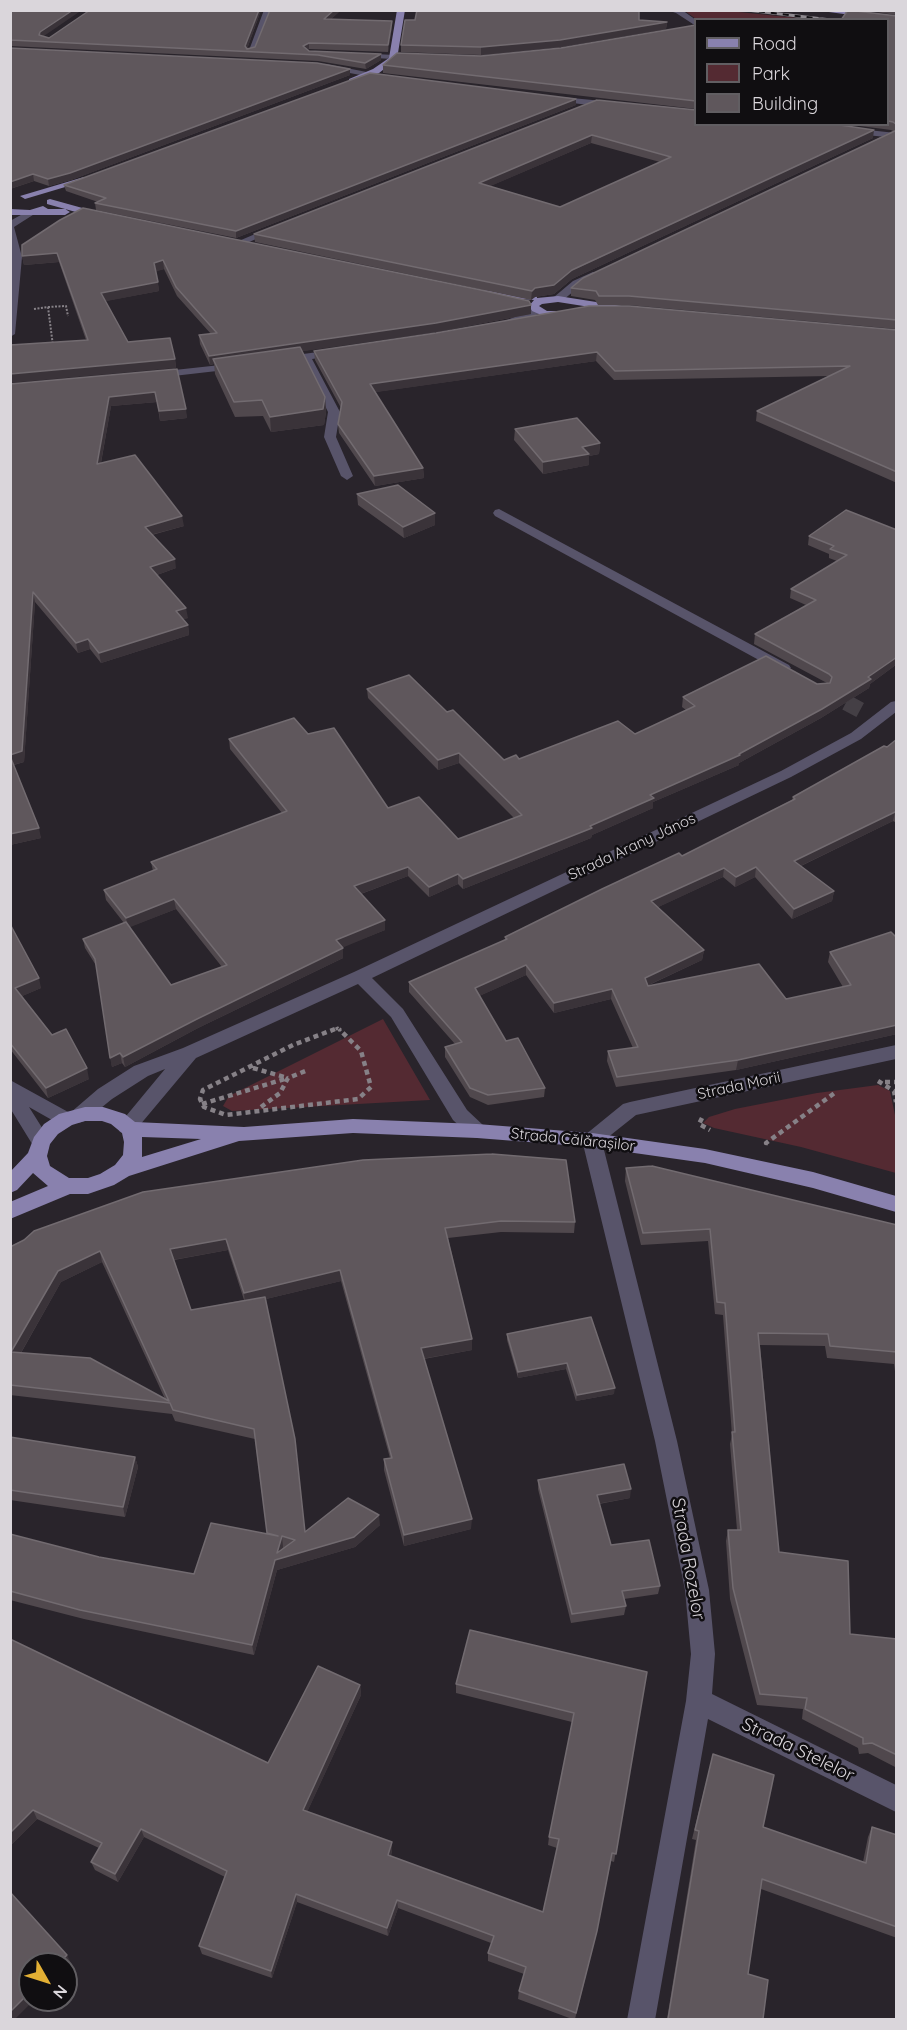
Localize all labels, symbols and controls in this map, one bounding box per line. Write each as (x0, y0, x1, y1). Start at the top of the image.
legend (694, 18, 889, 126)
text: Road (752, 32, 797, 55)
text: Park (752, 62, 790, 85)
text: Building (752, 92, 818, 115)
street label: Strada Arany János (565, 810, 699, 884)
street label: Strada Morii (696, 1068, 782, 1104)
street label: Strada Călărașilor (510, 1125, 636, 1155)
street label: Strada Rozelor (667, 1496, 709, 1622)
street label: Strada Stelelor (738, 1713, 858, 1787)
north arrow (18, 1952, 78, 2012)
text: N (49, 1981, 72, 2003)

